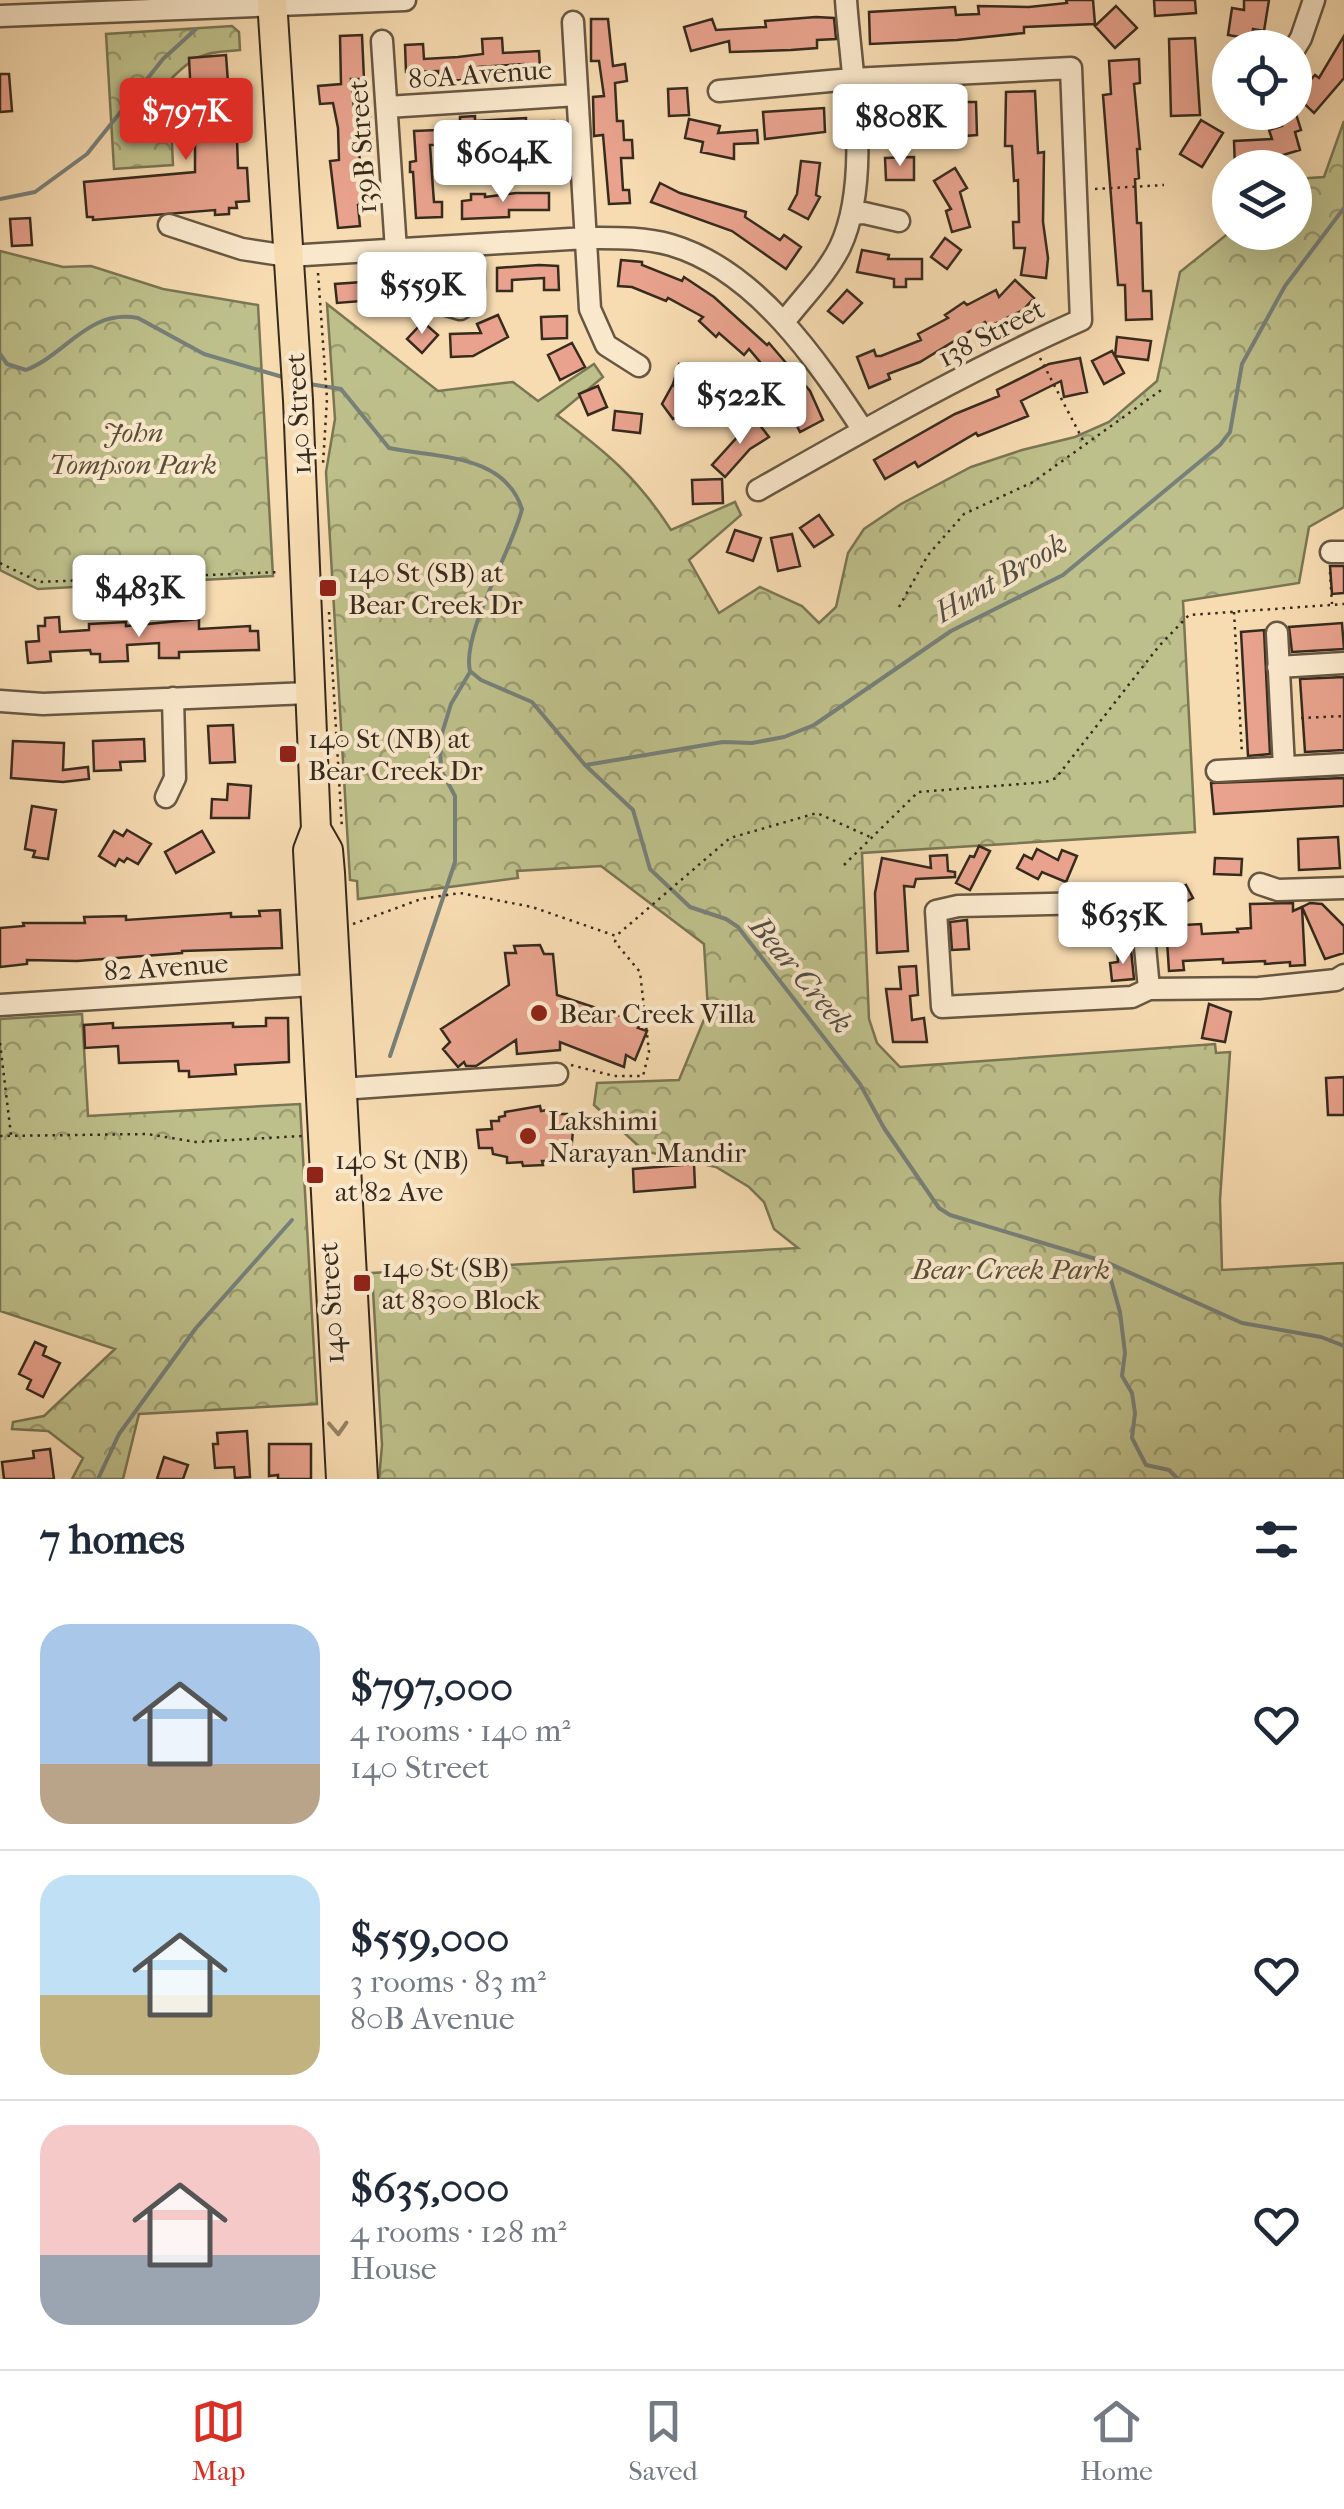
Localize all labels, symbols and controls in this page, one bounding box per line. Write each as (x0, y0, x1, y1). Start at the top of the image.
map controls (1212, 30, 1312, 250)
button: locate (1212, 30, 1312, 130)
street label: 80A Avenue (407, 53, 553, 95)
pin: $797K (116, 78, 256, 163)
street label: 139B Street (341, 79, 383, 215)
pin: $808K (830, 84, 970, 169)
text: $797K (142, 92, 230, 129)
text: $808K (855, 98, 945, 135)
pin: $604K (433, 120, 573, 205)
text: $604K (456, 134, 550, 171)
button: layers (1212, 150, 1312, 250)
pin: $559K (352, 252, 492, 337)
text: $559K (379, 266, 465, 303)
street label: 138 Street (932, 292, 1050, 374)
street label: 140 Street (278, 352, 318, 476)
pin: $522K (670, 362, 810, 447)
text: $522K (696, 376, 784, 413)
park label: John Tompson Park (49, 416, 217, 481)
water label: Hunt Brook (928, 526, 1073, 630)
pin: $483K (69, 555, 209, 640)
place label: 140 St (SB) at Bear Creek Dr (348, 556, 523, 621)
text: $483K (95, 569, 183, 606)
marker: 140 St (SB) at Bear Creek Dr (317, 577, 339, 599)
place label: 140 St (NB) at Bear Creek Dr (308, 722, 483, 787)
marker: 140 St (NB) at Bear Creek Dr (277, 743, 299, 765)
pin: $635K (1053, 882, 1193, 967)
text: $635K (1080, 896, 1166, 933)
water label: Bear Creek (741, 908, 860, 1040)
street label: 82 Avenue (103, 946, 230, 988)
place label: Bear Creek Villa (559, 997, 756, 1030)
marker: Bear Creek Villa (528, 1002, 550, 1024)
place label: Lakshimi Narayan Mandir (548, 1104, 746, 1169)
marker: Lakshimi Narayan Mandir (517, 1125, 539, 1147)
place label: 140 St (NB) at 82 Ave (335, 1143, 469, 1208)
marker: 140 St (NB) at 82 Ave (304, 1164, 326, 1186)
street label: 140 Street (311, 1241, 351, 1365)
place label: 140 St (SB) at 8300 Block (382, 1251, 541, 1316)
park label: Bear Creek Park (910, 1253, 1110, 1286)
marker: 140 St (SB) at 8300 Block (351, 1272, 373, 1294)
one-way arrow (327, 1421, 348, 1437)
icon: filters (1249, 1512, 1304, 1567)
text: 7 homes (40, 1515, 185, 1564)
text: $797,000 (350, 1663, 513, 1712)
icon: home (120, 1664, 240, 1784)
icon: heart (1249, 1697, 1304, 1752)
text: 4 rooms · 140 m² (350, 1712, 571, 1749)
text: 140 Street (350, 1749, 489, 1786)
text: $559,000 (350, 1914, 509, 1963)
icon: home (120, 1915, 240, 2035)
icon: heart (1249, 1948, 1304, 2003)
text: 3 rooms · 83 m² (350, 1963, 546, 2000)
text: 80B Avenue (350, 2000, 515, 2037)
text: $635,000 (350, 2164, 509, 2213)
icon: home (120, 2165, 240, 2285)
icon: heart (1249, 2198, 1304, 2253)
text: 4 rooms · 128 m² (350, 2213, 567, 2250)
text: House (350, 2250, 437, 2287)
tab: Map (191, 2394, 246, 2487)
tab: Saved (628, 2394, 698, 2487)
tab: Home (1080, 2394, 1153, 2487)

